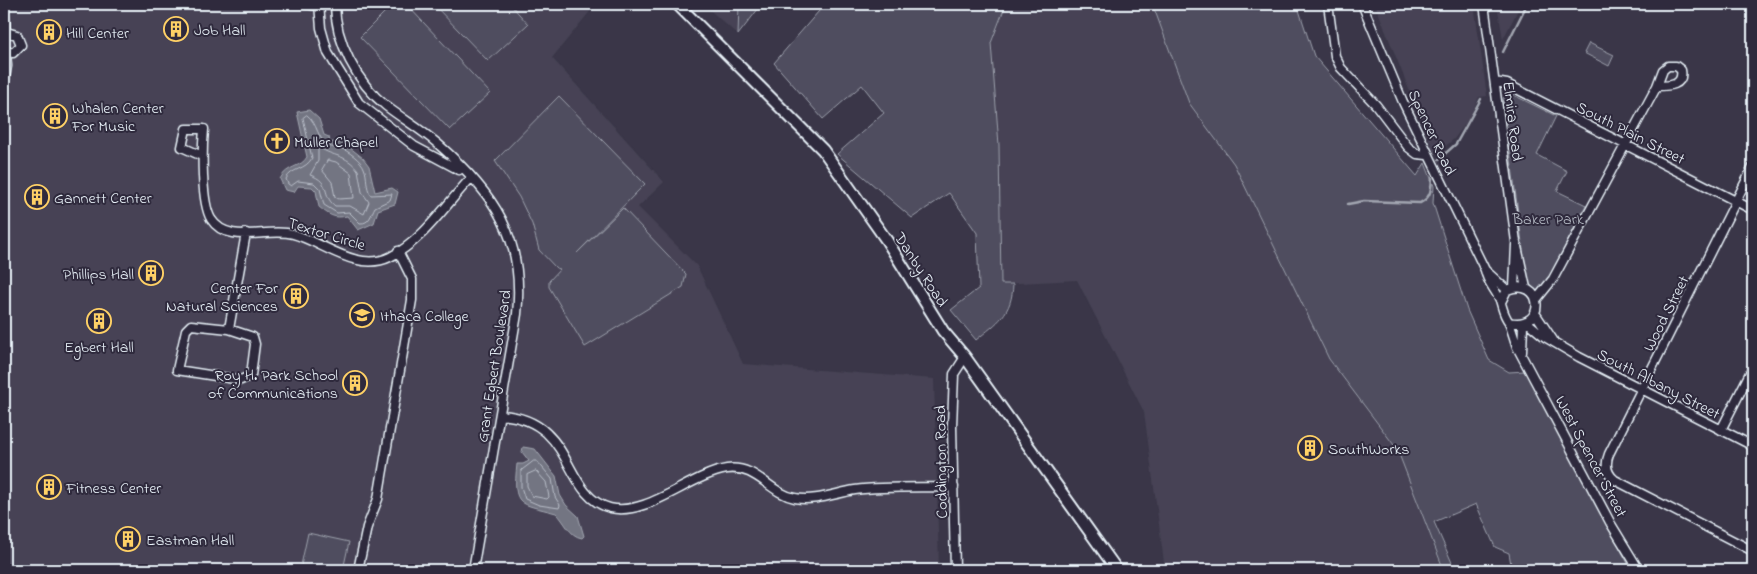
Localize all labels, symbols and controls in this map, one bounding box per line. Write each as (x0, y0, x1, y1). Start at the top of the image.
building icon: Job Hall (163, 16, 189, 42)
building icon: Hill Center (36, 19, 62, 45)
place label: Job Hall (194, 19, 246, 43)
place label: Hill Center (66, 22, 129, 46)
street label: Elmira Road (1495, 80, 1529, 162)
street label: Spencer Road (1401, 86, 1462, 180)
street label: South Plain Street (1571, 96, 1689, 172)
place label: Whalen Center For Music (71, 97, 164, 139)
building icon: Whalen Center For Music (42, 103, 68, 129)
church icon: Muller Chapel (264, 128, 290, 154)
place label: Muller Chapel (294, 131, 378, 155)
building icon: Gannett Center (24, 184, 50, 210)
place label: Gannett Center (54, 187, 152, 211)
park label: Baker Park (1511, 208, 1585, 232)
street label: Textor Circle (285, 212, 369, 258)
street label: Danby Road (887, 227, 953, 312)
building icon: Phillips Hall (138, 260, 164, 286)
place label: Phillips Hall (63, 263, 134, 287)
street label: Wood Street (1637, 271, 1696, 356)
place label: Center For Natural Sciences (166, 277, 278, 319)
building icon: Center For Natural Sciences (283, 283, 309, 309)
street label: Grant Egbert Boulevard (471, 288, 519, 444)
school or university icon: Ithaca College (349, 302, 375, 328)
place label: Ithaca College (380, 305, 469, 329)
building icon: Egbert Hall (86, 308, 112, 334)
place label: Egbert Hall (64, 336, 134, 360)
street label: South Albany Street (1592, 343, 1724, 426)
place label: Roy H. Park School of Communications (208, 364, 338, 406)
building icon: Roy H. Park School of Communications (342, 370, 368, 396)
street label: West Spencer Street (1548, 392, 1633, 523)
street label: Coddington Road (929, 405, 955, 519)
building icon: SouthWorks (1297, 435, 1323, 461)
place label: SouthWorks (1328, 438, 1410, 462)
building icon: Fitness Center (36, 474, 62, 500)
place label: Fitness Center (65, 477, 161, 501)
building icon: Eastman Hall (115, 526, 141, 552)
place label: Eastman Hall (146, 529, 234, 553)

